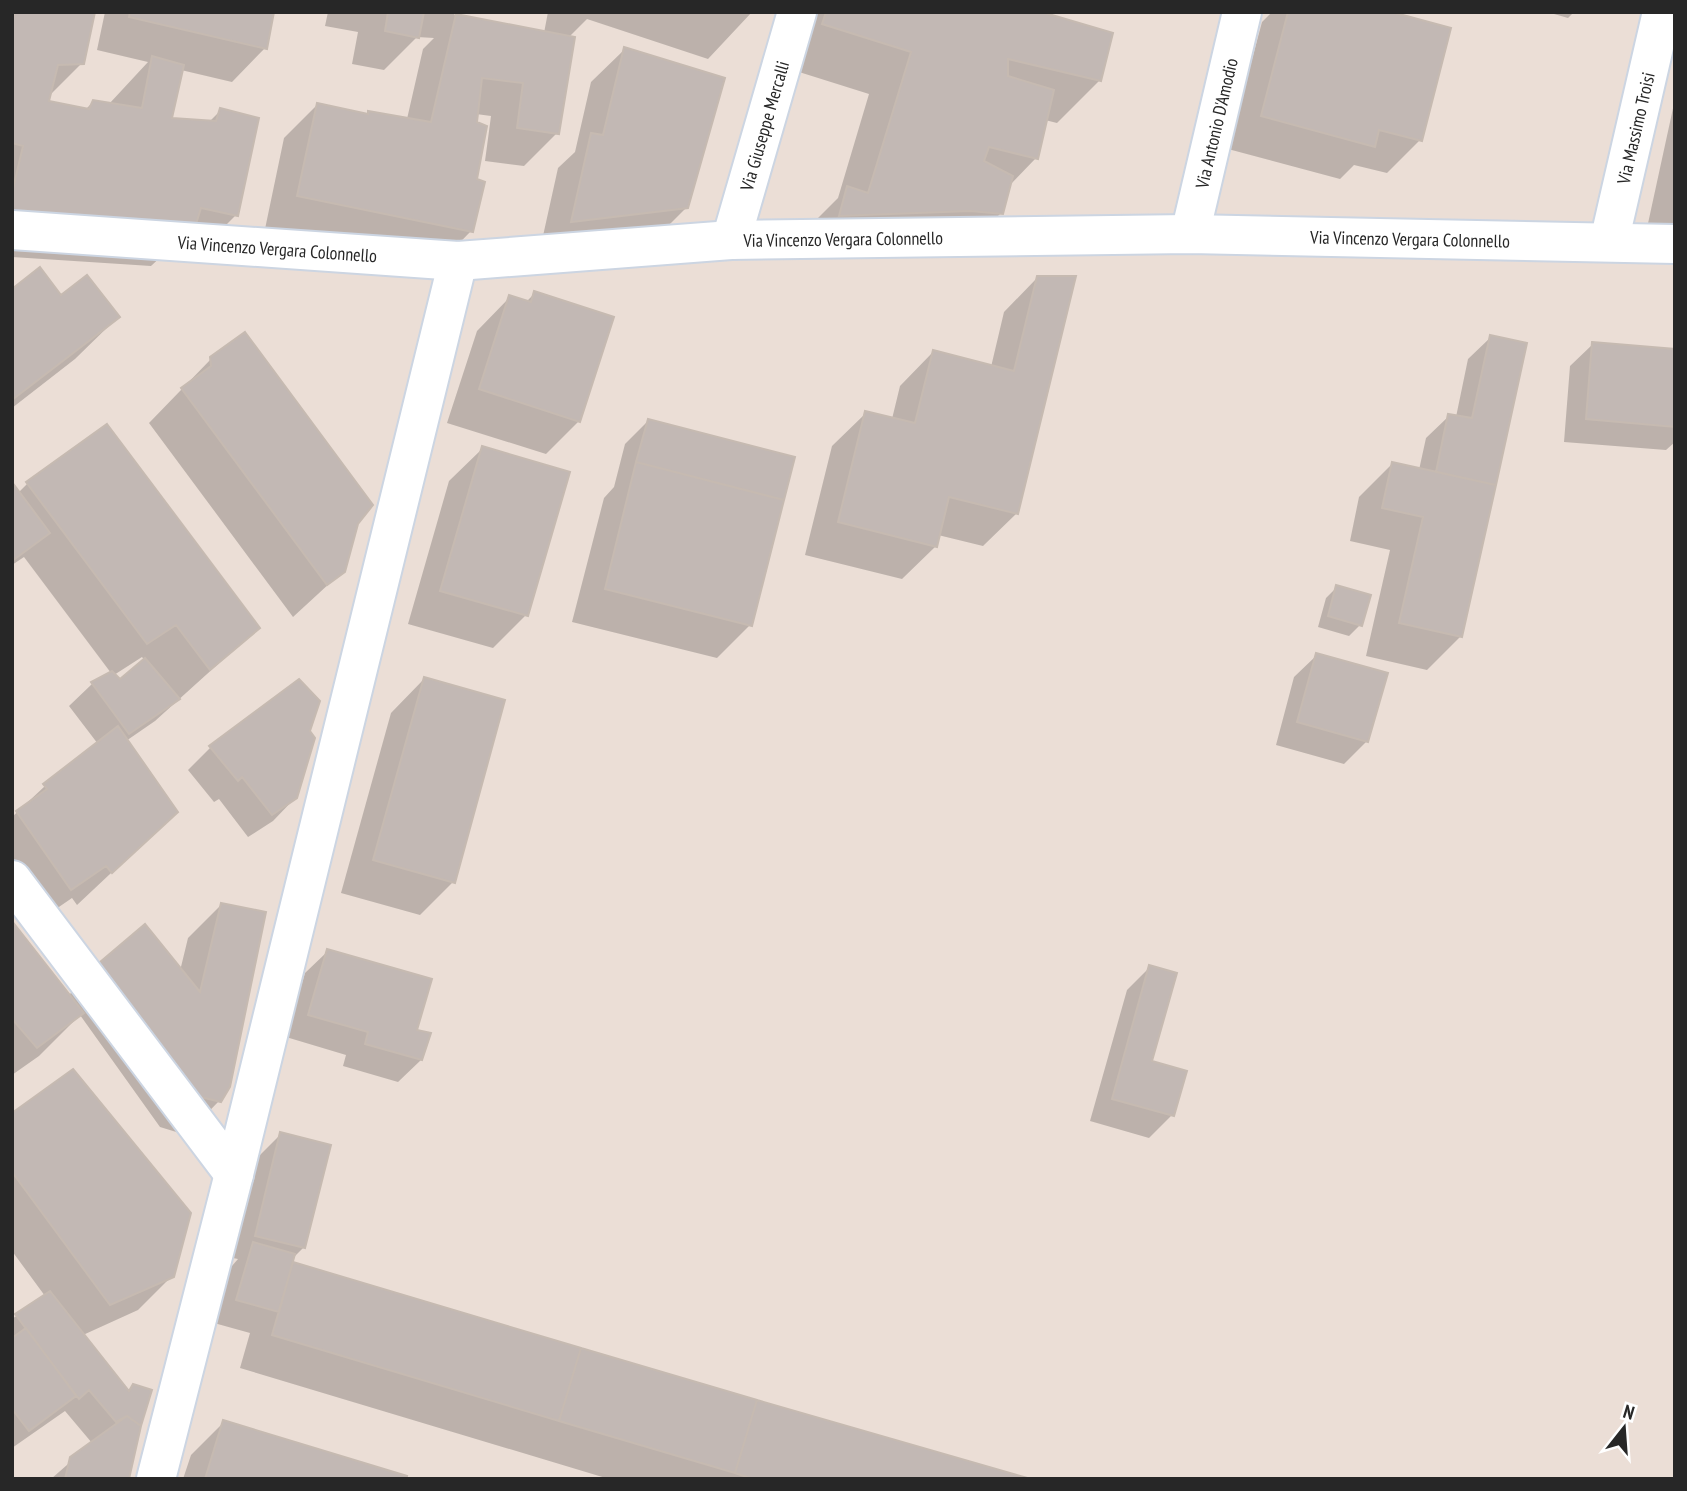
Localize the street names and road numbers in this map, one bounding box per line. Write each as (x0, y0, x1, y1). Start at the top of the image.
street label: Via Antonio D'Amodio (1189, 55, 1242, 191)
street label: Via Giuseppe Mercalli (734, 58, 794, 194)
street label: Via Massimo Troisi (1611, 70, 1659, 187)
street label: Via Vincenzo Vergara Colonnello (1309, 225, 1510, 252)
street label: Via Vincenzo Vergara Colonnello (742, 226, 943, 251)
street label: Via Vincenzo Vergara Colonnello (176, 230, 378, 267)

